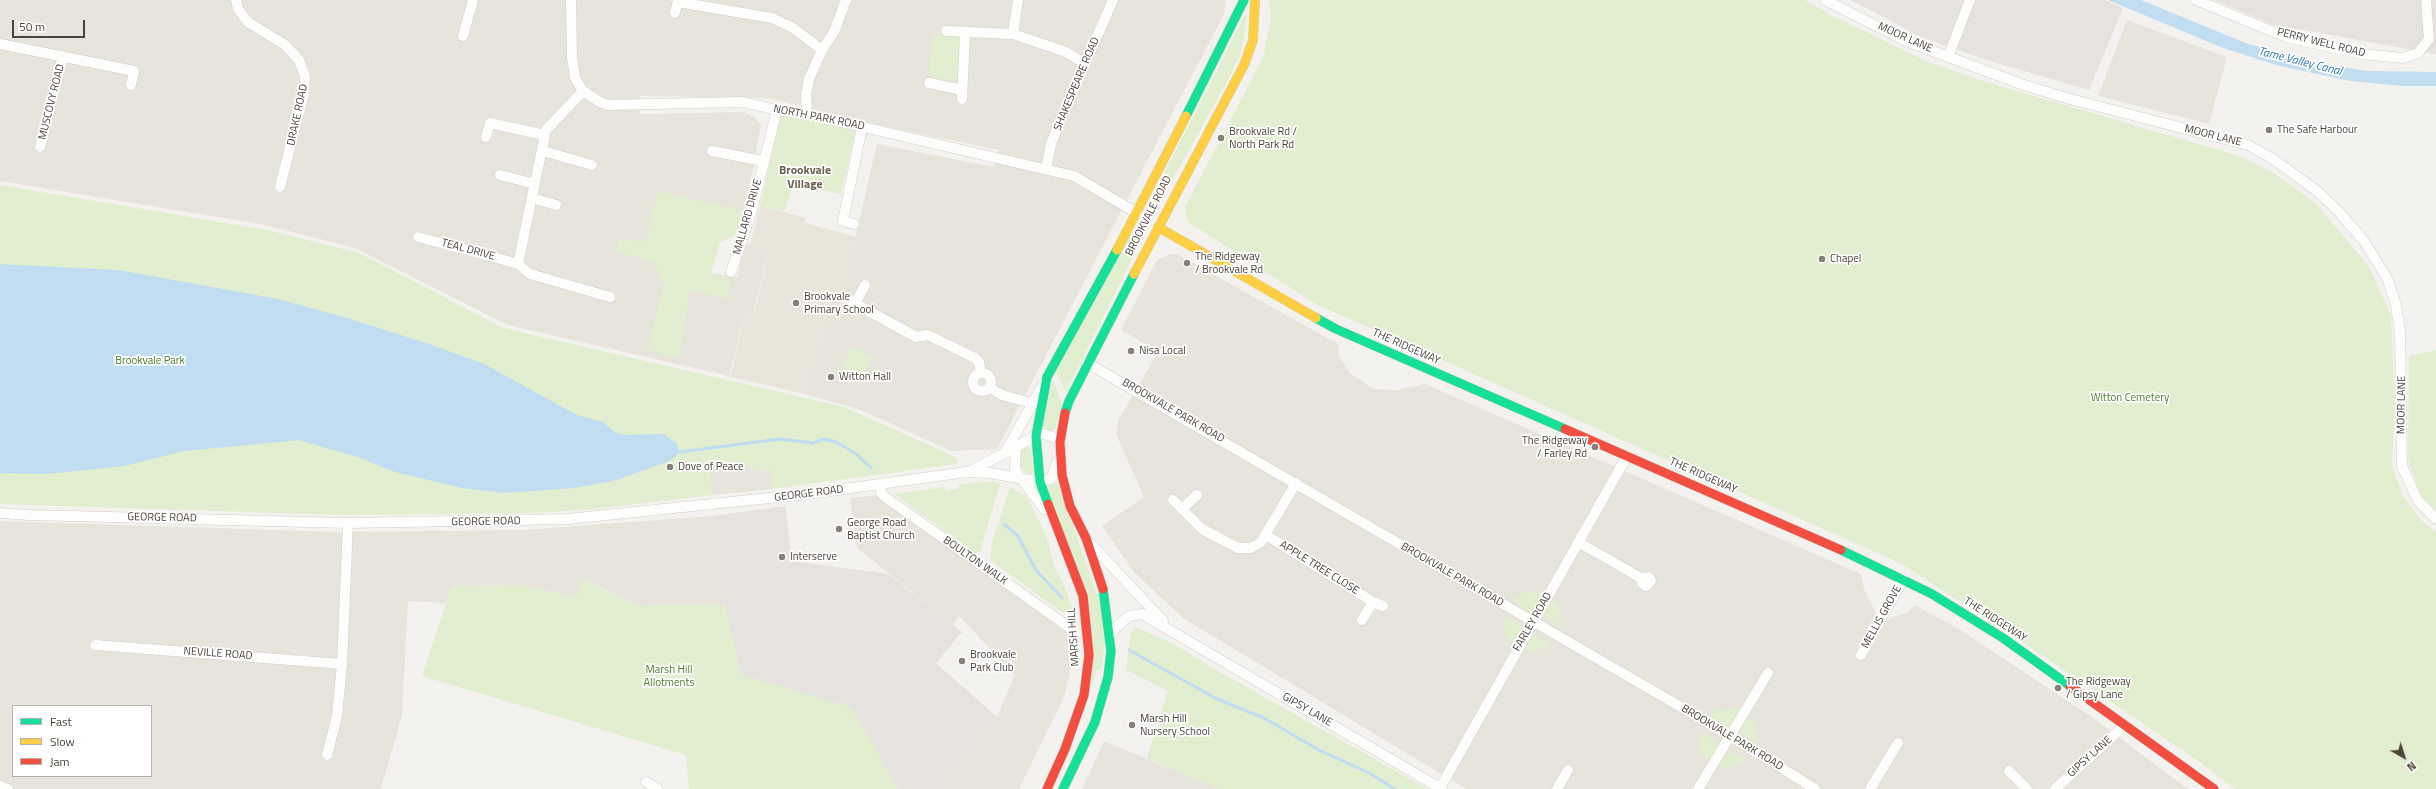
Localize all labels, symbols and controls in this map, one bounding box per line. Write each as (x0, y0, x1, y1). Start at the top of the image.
scale bar (14, 12, 87, 38)
text: 50 m (19, 17, 45, 36)
street label: MOOR LANE (1876, 20, 1934, 56)
street label: PERRY WELL ROAD (2275, 26, 2367, 60)
street label: SHAKESPEARE ROAD (1051, 35, 1103, 133)
water label: Tame Valley Canal (2257, 45, 2343, 79)
street label: MUSCOVY ROAD (36, 63, 68, 141)
street label: DRAKE ROAD (285, 83, 311, 147)
street label: NORTH PARK ROAD (772, 103, 866, 133)
street label: MOOR LANE (2183, 123, 2243, 149)
place label: The Safe Harbour (2277, 123, 2358, 137)
place label: Brookvale Rd / North Park Rd (1229, 125, 1297, 151)
marker: The Safe Harbour (2264, 125, 2274, 135)
marker: Brookvale Rd / North Park Rd (1216, 133, 1226, 143)
district label: Brookvale Village (779, 164, 831, 192)
street label: BROOKVALE ROAD (1123, 174, 1175, 258)
street label: MALLARD DRIVE (731, 178, 765, 256)
street label: TEAL DRIVE (440, 236, 496, 264)
place label: The Ridgeway / Brookvale Rd (1195, 250, 1263, 276)
place label: Chapel (1830, 252, 1861, 266)
marker: Chapel (1817, 254, 1827, 264)
marker: The Ridgeway / Brookvale Rd (1182, 258, 1192, 268)
place label: Brookvale Primary School (804, 290, 874, 316)
marker: Brookvale Primary School (791, 298, 801, 308)
street label: THE RIDGEWAY (1370, 326, 1442, 368)
place label: Nisa Local (1139, 344, 1186, 358)
marker: Nisa Local (1126, 346, 1136, 356)
park label: Brookvale Park (115, 354, 185, 368)
place label: Witton Hall (839, 370, 891, 384)
marker: Witton Hall (826, 372, 836, 382)
street label: BROOKVALE PARK ROAD (1119, 376, 1227, 446)
street label: MOOR LANE (2395, 376, 2409, 434)
park label: Witton Cemetery (2091, 391, 2169, 405)
place label: The Ridgeway / Farley Rd (1522, 434, 1587, 460)
marker: The Ridgeway / Farley Rd (1590, 442, 1600, 452)
street label: THE RIDGEWAY (1667, 455, 1739, 497)
place label: Dove of Peace (678, 460, 744, 474)
marker: Dove of Peace (665, 462, 675, 472)
street label: GEORGE ROAD (774, 483, 844, 505)
street label: GEORGE ROAD (127, 511, 197, 525)
street label: GEORGE ROAD (451, 515, 521, 529)
place label: George Road Baptist Church (847, 516, 915, 542)
marker: George Road Baptist Church (834, 524, 844, 534)
street label: BOULTON WALK (940, 534, 1010, 588)
street label: APPLE TREE CLOSE (1277, 538, 1361, 598)
street label: BROOKVALE PARK ROAD (1398, 540, 1506, 610)
place label: Interserve (790, 550, 837, 564)
marker: Interserve (777, 552, 787, 562)
street label: MELLIS GROVE (1859, 583, 1905, 651)
street label: FARLEY ROAD (1511, 590, 1555, 654)
street label: THE RIDGEWAY (1961, 595, 2029, 645)
street label: MARSH HILL (1065, 607, 1083, 667)
street label: NEVILLE ROAD (183, 645, 253, 663)
place label: Brookvale Park Club (970, 648, 1016, 674)
marker: Brookvale Park Club (957, 656, 967, 666)
park label: Marsh Hill Allotments (644, 663, 694, 689)
place label: The Ridgeway / Gipsy Lane (2066, 675, 2131, 701)
marker: The Ridgeway / Gipsy Lane (2053, 683, 2063, 693)
street label: GIPSY LANE (1280, 690, 1334, 730)
street label: BROOKVALE PARK ROAD (1679, 702, 1785, 774)
legend (12, 705, 152, 777)
text: Fast (50, 712, 72, 731)
place label: Marsh Hill Nursery School (1140, 712, 1210, 738)
marker: Marsh Hill Nursery School (1127, 720, 1137, 730)
text: Slow (50, 732, 75, 751)
street label: GIPSY LANE (2065, 734, 2115, 780)
north arrow (2384, 737, 2424, 777)
text: Jam (50, 752, 70, 771)
text: N (2404, 758, 2420, 775)

